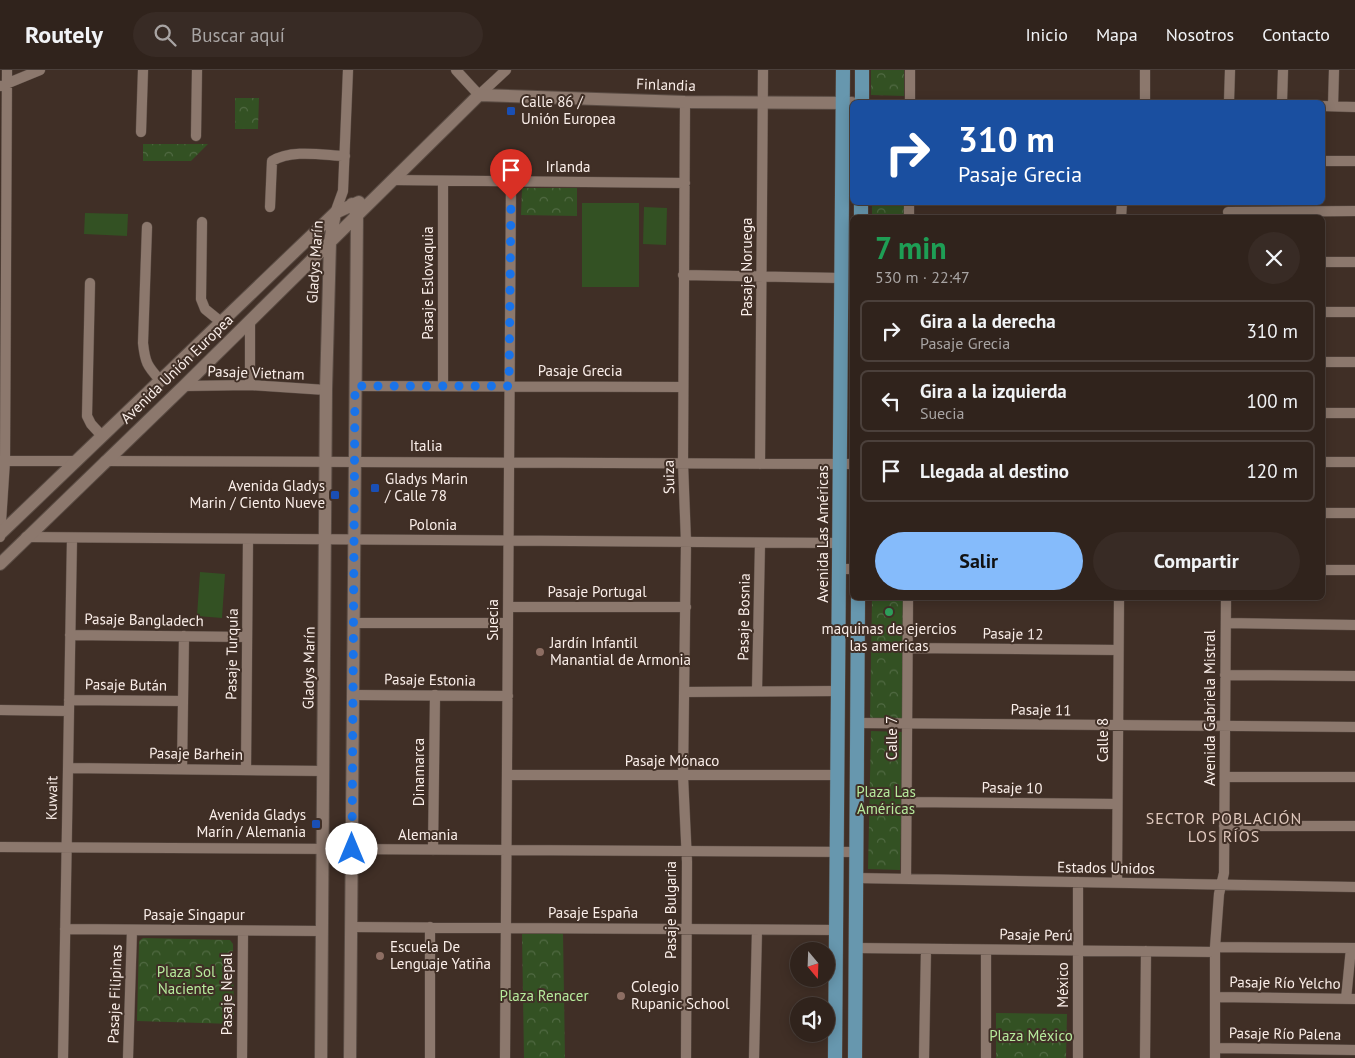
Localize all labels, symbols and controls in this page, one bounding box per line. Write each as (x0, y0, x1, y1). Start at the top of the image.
search box (133, 12, 483, 57)
text: Routely (25, 19, 103, 50)
icon: search (151, 21, 179, 49)
text: Buscar aquí (191, 23, 285, 47)
text: Inicio (1025, 23, 1068, 46)
text: Mapa (1096, 23, 1138, 46)
text: Nosotros (1166, 23, 1234, 46)
text: Contacto (1262, 23, 1330, 46)
street label: Finlandia (636, 74, 696, 95)
place label: Calle 86 / Unión Europea (521, 92, 616, 128)
marker: Calle 86 / Unión Europea (505, 105, 517, 117)
text: 310 m (958, 116, 1055, 162)
icon: right (875, 120, 940, 185)
pin (490, 149, 532, 200)
icon: arrive (497, 156, 525, 184)
street label: Irlanda (545, 157, 591, 176)
text: Pasaje Grecia (958, 160, 1082, 188)
street label: Pasaje Noruega (737, 218, 756, 316)
street label: Gladys Marín (302, 220, 327, 304)
street label: Pasaje Eslovaquia (418, 226, 437, 340)
text: 7 min (875, 228, 947, 267)
button: close (1248, 232, 1300, 284)
text: 530 m · 22:47 (875, 267, 970, 287)
text: Gira a la derecha (920, 309, 1056, 333)
street label: Avenida Unión Europea (116, 310, 237, 427)
icon: right (877, 317, 905, 345)
text: 310 m (1246, 319, 1298, 343)
text: Pasaje Grecia (920, 333, 1010, 353)
street label: Pasaje Vietnam (207, 361, 305, 384)
street label: Pasaje Grecia (538, 361, 622, 380)
text: Gira a la izquierda (920, 379, 1067, 403)
icon: left (877, 387, 905, 415)
text: 100 m (1246, 389, 1298, 413)
text: Suecia (920, 403, 965, 423)
street label: Italia (410, 436, 442, 455)
icon: arrive (877, 457, 905, 485)
text: Llegada al destino (920, 459, 1069, 483)
text: 120 m (1246, 459, 1298, 483)
street label: Suiza (659, 460, 678, 494)
street label: Avenida Las Américas (813, 465, 832, 603)
place label: Gladys Marin / Calle 78 (384, 469, 468, 505)
place label: Avenida Gladys Marin / Ciento Nueve (190, 476, 325, 512)
marker: Gladys Marin / Calle 78 (369, 482, 381, 494)
marker: Avenida Gladys Marin / Ciento Nueve (329, 489, 341, 501)
street label: Polonia (409, 515, 457, 534)
button: Salir (875, 532, 1083, 590)
button: Compartir (1093, 532, 1300, 590)
street label: Pasaje Bosnia (733, 573, 754, 661)
street label: Pasaje Portugal (547, 582, 647, 601)
street label: Suecia (483, 599, 502, 641)
marker: maquinas de ejercios las americas (883, 606, 895, 618)
street label: Pasaje Turquía (221, 608, 242, 700)
street label: Pasaje Bangladech (84, 609, 204, 630)
place label: maquinas de ejercios las americas (822, 619, 956, 655)
street label: Pasaje 12 (982, 623, 1044, 644)
street label: Gladys Marín (298, 626, 319, 710)
street label: Avenida Gabriela Mistral (1200, 629, 1219, 786)
place label: Jardín Infantil Manantial de Armonia (549, 633, 691, 669)
marker: Jardín Infantil Manantial de Armonia (534, 646, 546, 658)
street label: Pasaje Estonia (384, 669, 476, 690)
street label: Pasaje Bután (85, 674, 167, 695)
street label: Pasaje 11 (1010, 699, 1072, 720)
street label: Calle 7 (882, 716, 901, 760)
street label: Calle 8 (1093, 718, 1112, 762)
street label: Dinamarca (409, 738, 428, 806)
street label: Pasaje Barhein (149, 743, 243, 764)
street label: Pasaje Mónaco (625, 751, 719, 770)
street label: Kuwait (42, 776, 61, 820)
street label: Pasaje 10 (981, 777, 1043, 798)
park label: Plaza Las Américas (856, 782, 916, 818)
place label: Avenida Gladys Marín / Alemania (196, 805, 306, 841)
district label: SECTOR POBLACIÓN LOS RÍOS (1146, 808, 1302, 846)
marker: Avenida Gladys Marín / Alemania (310, 818, 322, 830)
position arrow (325, 822, 377, 874)
street label: Alemania (398, 825, 458, 844)
street label: Estados Unidos (1057, 857, 1155, 878)
street label: Pasaje Bulgaria (661, 861, 680, 959)
street label: Pasaje España (548, 903, 638, 922)
street label: Pasaje Singapur (143, 905, 245, 924)
street label: Pasaje Perú (999, 924, 1073, 945)
place label: Escuela De Lenguaje Yatiña (390, 937, 491, 973)
north arrow (790, 942, 835, 988)
map controls (790, 942, 835, 1042)
street label: Pasaje Filipinas (103, 944, 126, 1044)
marker: Escuela De Lenguaje Yatiña (374, 950, 386, 962)
street label: Pasaje Nepal (217, 952, 236, 1035)
park label: Plaza Sol Naciente (157, 962, 216, 998)
street label: México (1053, 962, 1072, 1008)
street label: Pasaje Río Yelcho (1229, 972, 1341, 993)
place label: Colegio Rupanic School (631, 977, 730, 1013)
park label: Plaza Renacer (500, 986, 588, 1005)
marker: Colegio Rupanic School (615, 990, 627, 1002)
button: sound (790, 997, 835, 1042)
street label: Pasaje Río Palena (1229, 1023, 1341, 1044)
park label: Plaza México (989, 1026, 1073, 1045)

